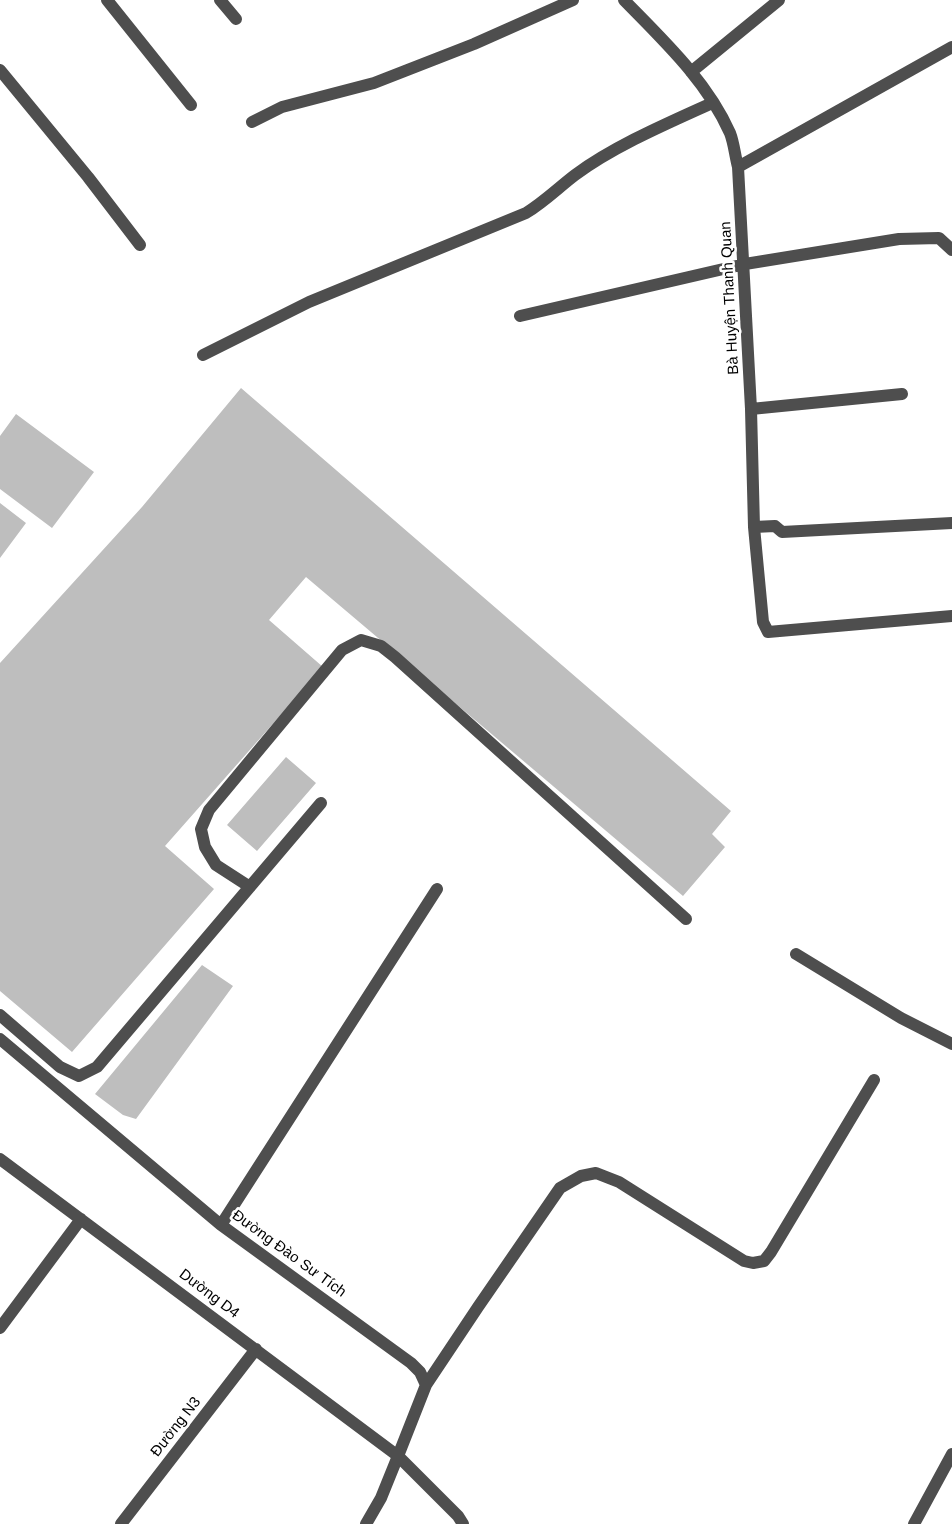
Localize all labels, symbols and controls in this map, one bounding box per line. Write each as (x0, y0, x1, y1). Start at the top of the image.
street label: Bà Huyện Thanh Quan (717, 221, 743, 375)
street label: Đường Đào Sư Tích (228, 1207, 350, 1301)
street label: Dường D4 (175, 1266, 243, 1322)
street label: Đường N3 (147, 1394, 205, 1460)

